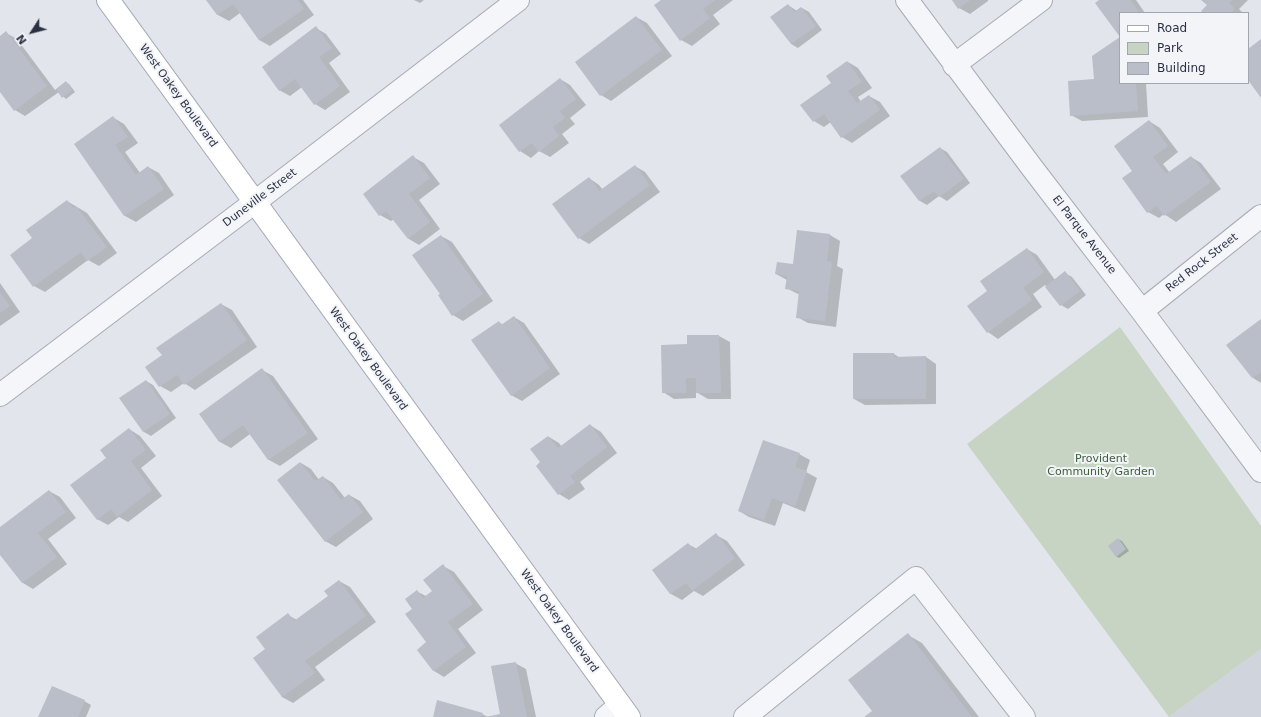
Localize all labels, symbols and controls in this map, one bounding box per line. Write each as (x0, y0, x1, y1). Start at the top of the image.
north arrow (12, 12, 52, 52)
legend (1119, 12, 1249, 84)
text: Road (1157, 21, 1187, 35)
text: N (14, 32, 30, 47)
text: Park (1157, 41, 1183, 55)
street label: West Oakey Boulevard (136, 42, 220, 150)
text: Building (1157, 61, 1206, 75)
street label: Duneville Street (221, 166, 299, 230)
street label: El Parque Avenue (1049, 193, 1119, 277)
street label: Red Rock Street (1163, 231, 1241, 295)
street label: West Oakey Boulevard (326, 305, 410, 413)
park label: Provident Community Garden (1047, 452, 1155, 478)
street label: West Oakey Boulevard (517, 567, 601, 675)

